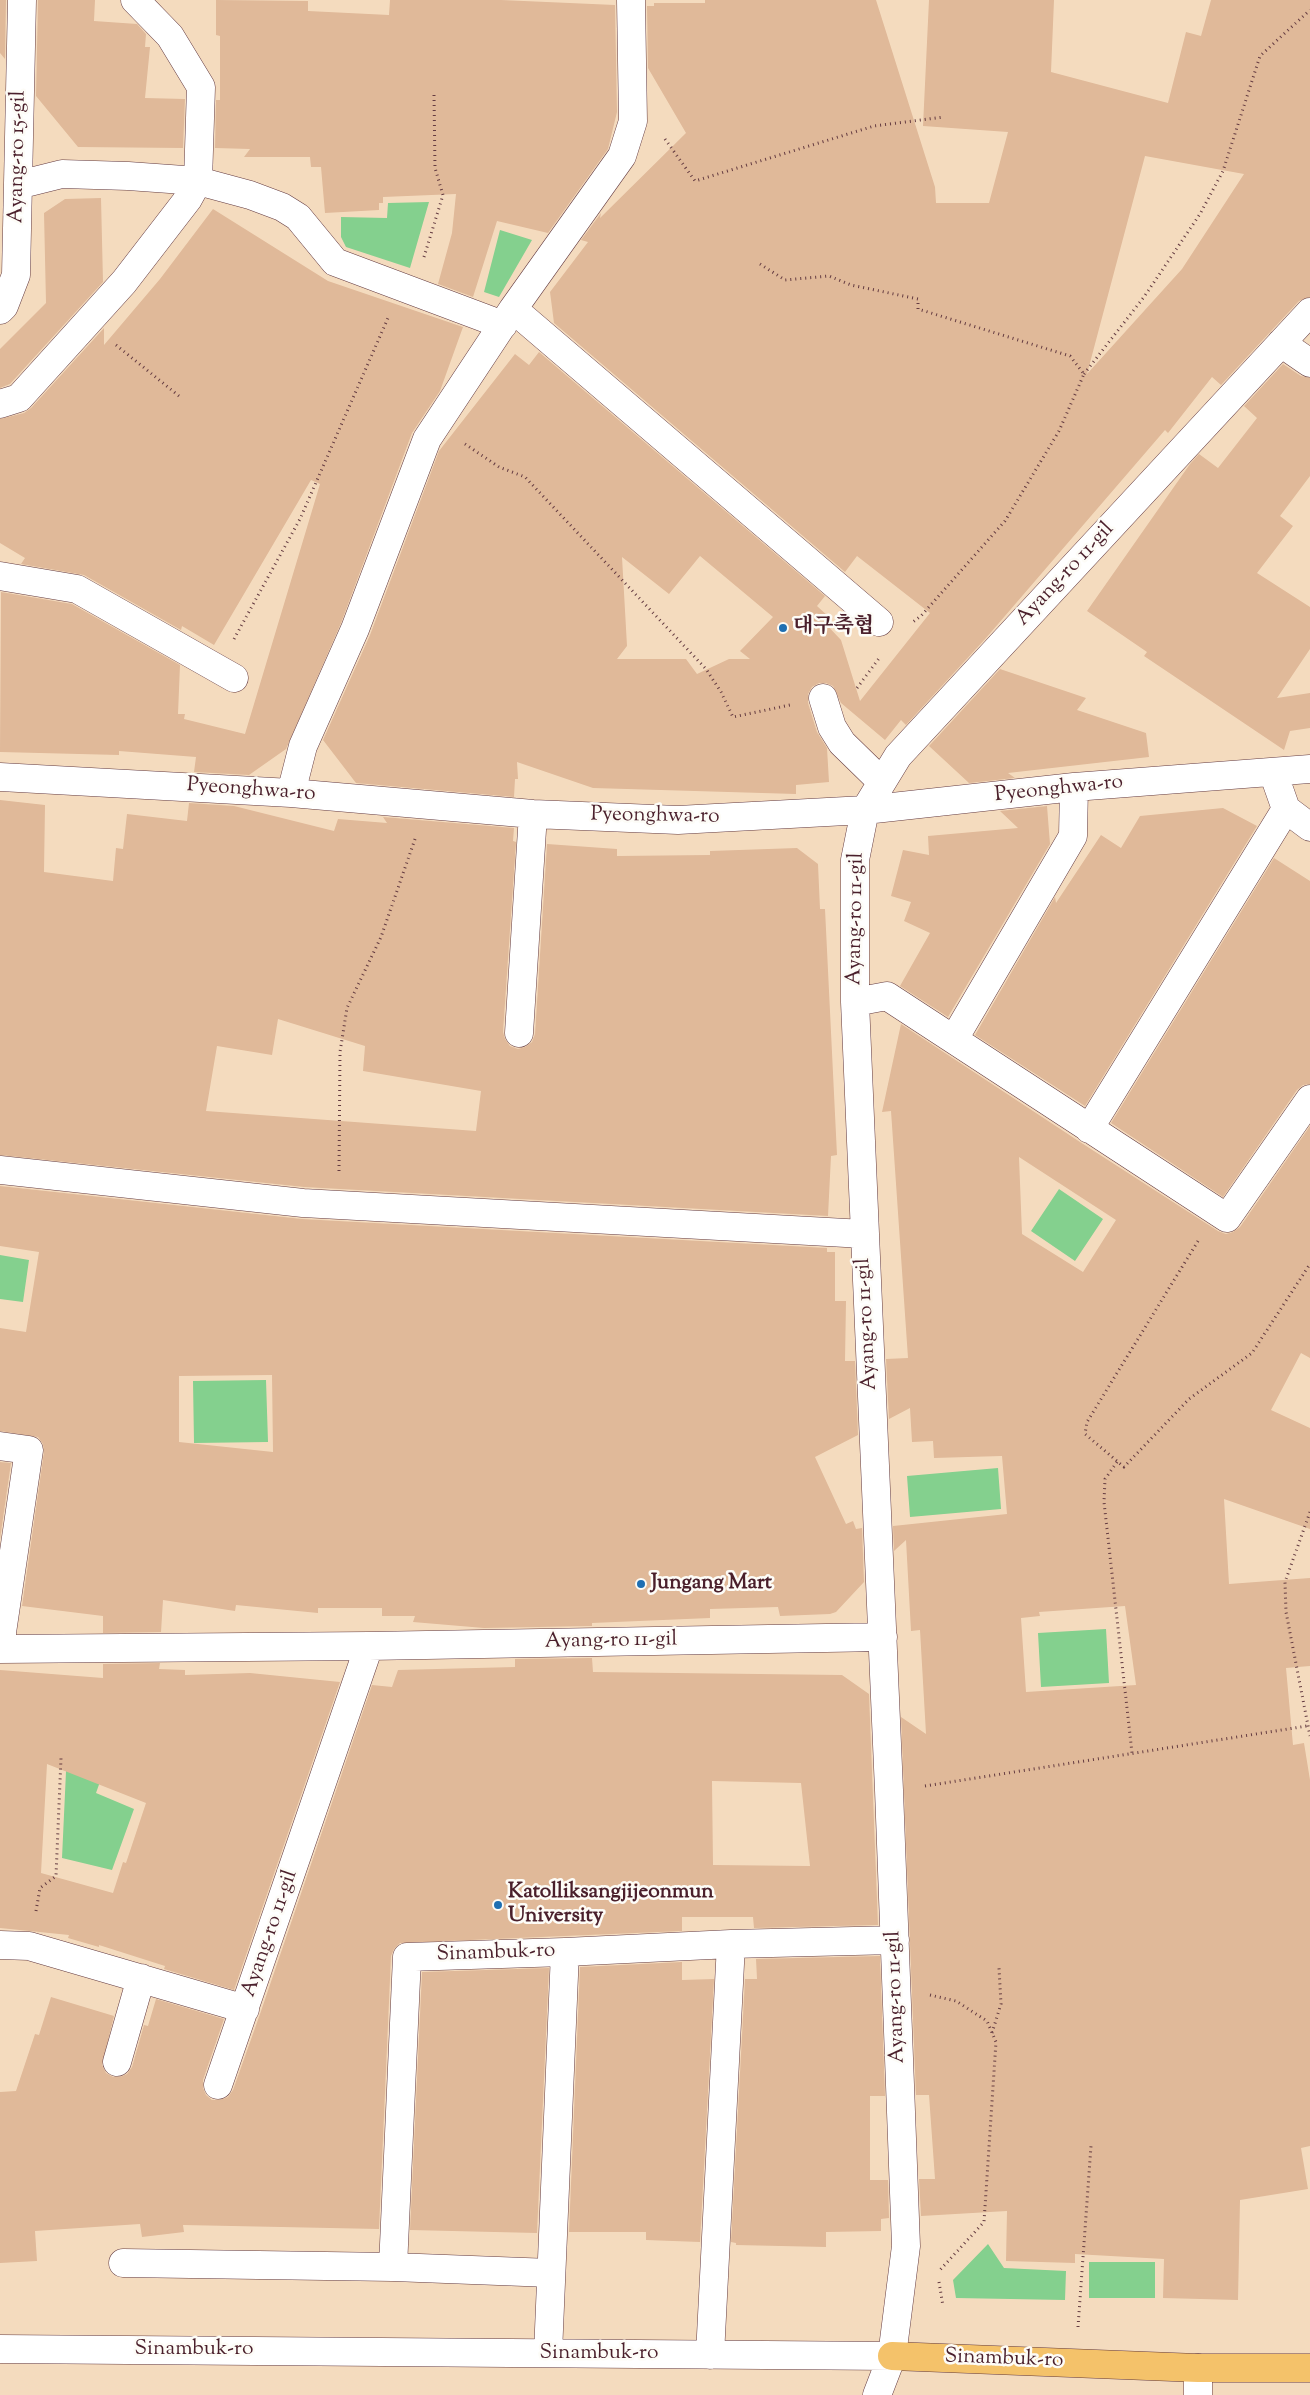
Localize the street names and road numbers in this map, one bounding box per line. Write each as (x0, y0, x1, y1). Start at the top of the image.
street label: Ayang-ro 15-gil (5, 90, 33, 224)
street label: Ayang-ro 11-gil (1012, 518, 1120, 632)
street label: Pyeonghwa-ro (994, 771, 1124, 809)
street label: Pyeonghwa-ro (186, 774, 316, 808)
street label: Pyeonghwa-ro (590, 803, 720, 831)
street label: Ayang-ro 11-gil (843, 852, 871, 986)
street label: Ayang-ro 11-gil (852, 1257, 884, 1391)
street label: Ayang-ro 11-gil (544, 1628, 678, 1656)
street label: Ayang-ro 11-gil (237, 1867, 305, 2001)
street label: Ayang-ro 11-gil (882, 1930, 912, 2064)
street label: Sinambuk-ro (436, 1939, 556, 1969)
street label: Sinambuk-ro (135, 2337, 253, 2363)
street label: Sinambuk-ro (540, 2341, 658, 2367)
street label: Sinambuk-ro (944, 2345, 1064, 2375)

